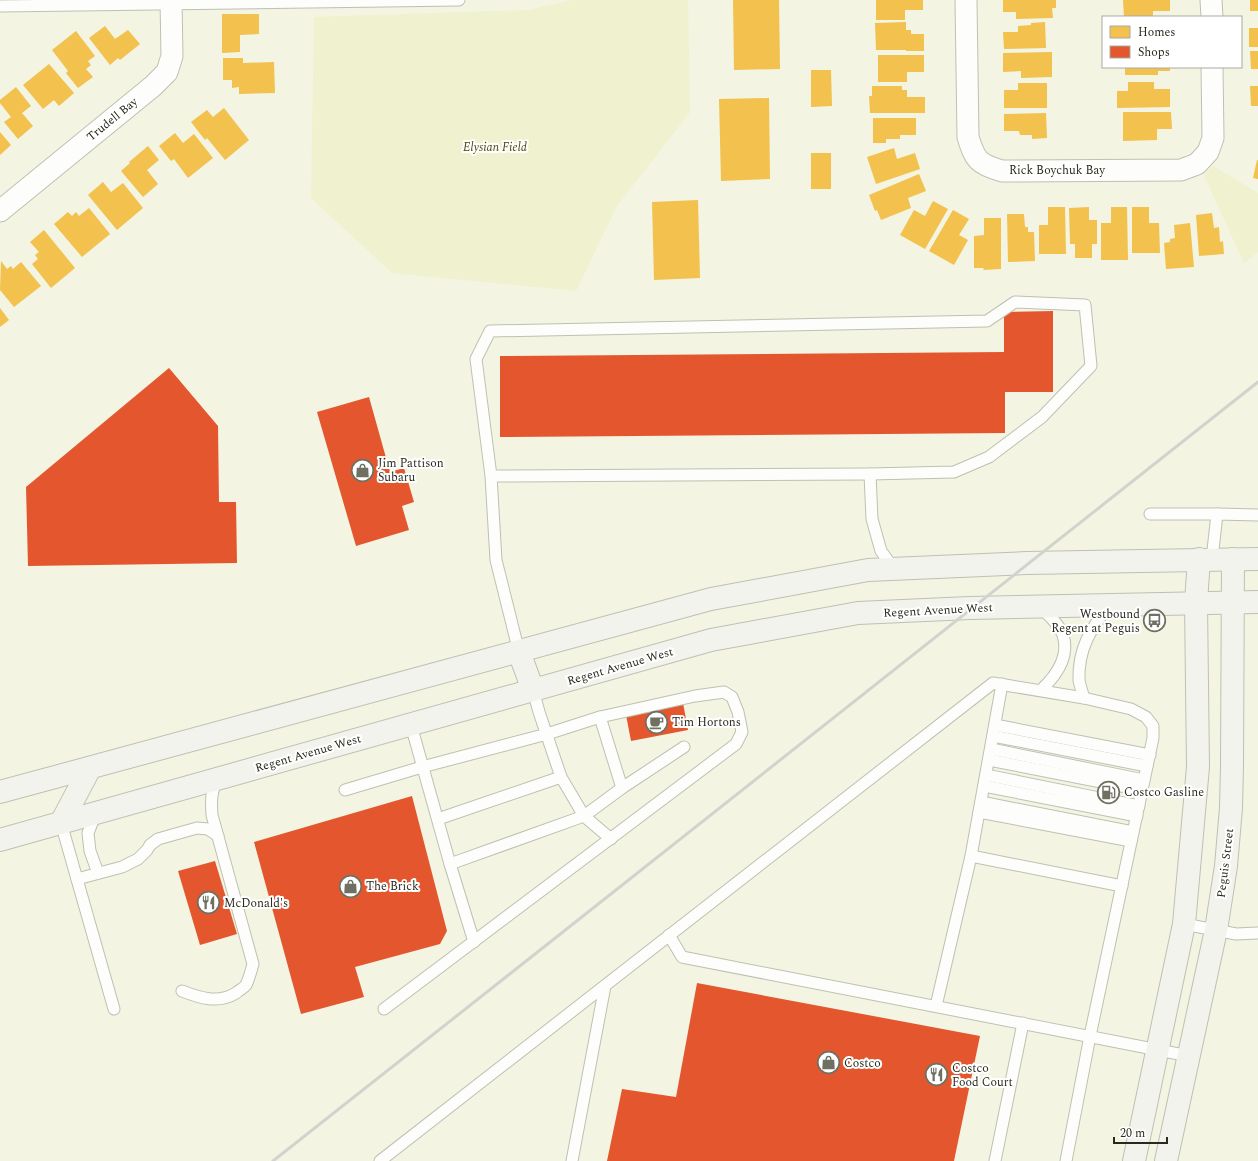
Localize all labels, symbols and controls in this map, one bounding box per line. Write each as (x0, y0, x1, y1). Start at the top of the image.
legend (1102, 16, 1242, 68)
text: Homes (1138, 23, 1176, 42)
text: Shops (1138, 43, 1170, 62)
street label: Trudell Bay (83, 92, 143, 146)
park label: Elysian Field (463, 138, 527, 157)
street label: Rick Boychuk Bay (1009, 161, 1106, 180)
place label: Jim Pattison Subaru (378, 454, 444, 487)
shop icon: Jim Pattison Subaru (349, 457, 375, 483)
street label: Regent Avenue West (883, 598, 993, 623)
place label: Westbound Regent at Peguis (1051, 605, 1140, 638)
bus stop icon: Westbound Regent at Peguis (1142, 608, 1168, 634)
street label: Regent Avenue West (565, 642, 675, 691)
cafe icon: Tim Hortons (644, 709, 670, 735)
place label: Tim Hortons (672, 713, 741, 732)
street label: Regent Avenue West (253, 729, 363, 778)
fuel station icon: Costco Gasline (1096, 779, 1122, 805)
place label: Costco Gasline (1124, 783, 1204, 802)
street label: Peguis Street (1212, 827, 1239, 899)
shop icon: The Brick (338, 873, 364, 899)
place label: The Brick (366, 877, 419, 896)
restaurant icon: McDonald's (195, 890, 221, 916)
place label: McDonald's (224, 894, 288, 913)
shop icon: Costco (815, 1050, 841, 1076)
place label: Costco (844, 1054, 881, 1073)
place label: Costco Food Court (952, 1059, 1013, 1092)
restaurant icon: Costco Food Court (924, 1062, 950, 1088)
scale bar (1114, 1119, 1167, 1145)
text: 20 m (1120, 1124, 1145, 1143)

